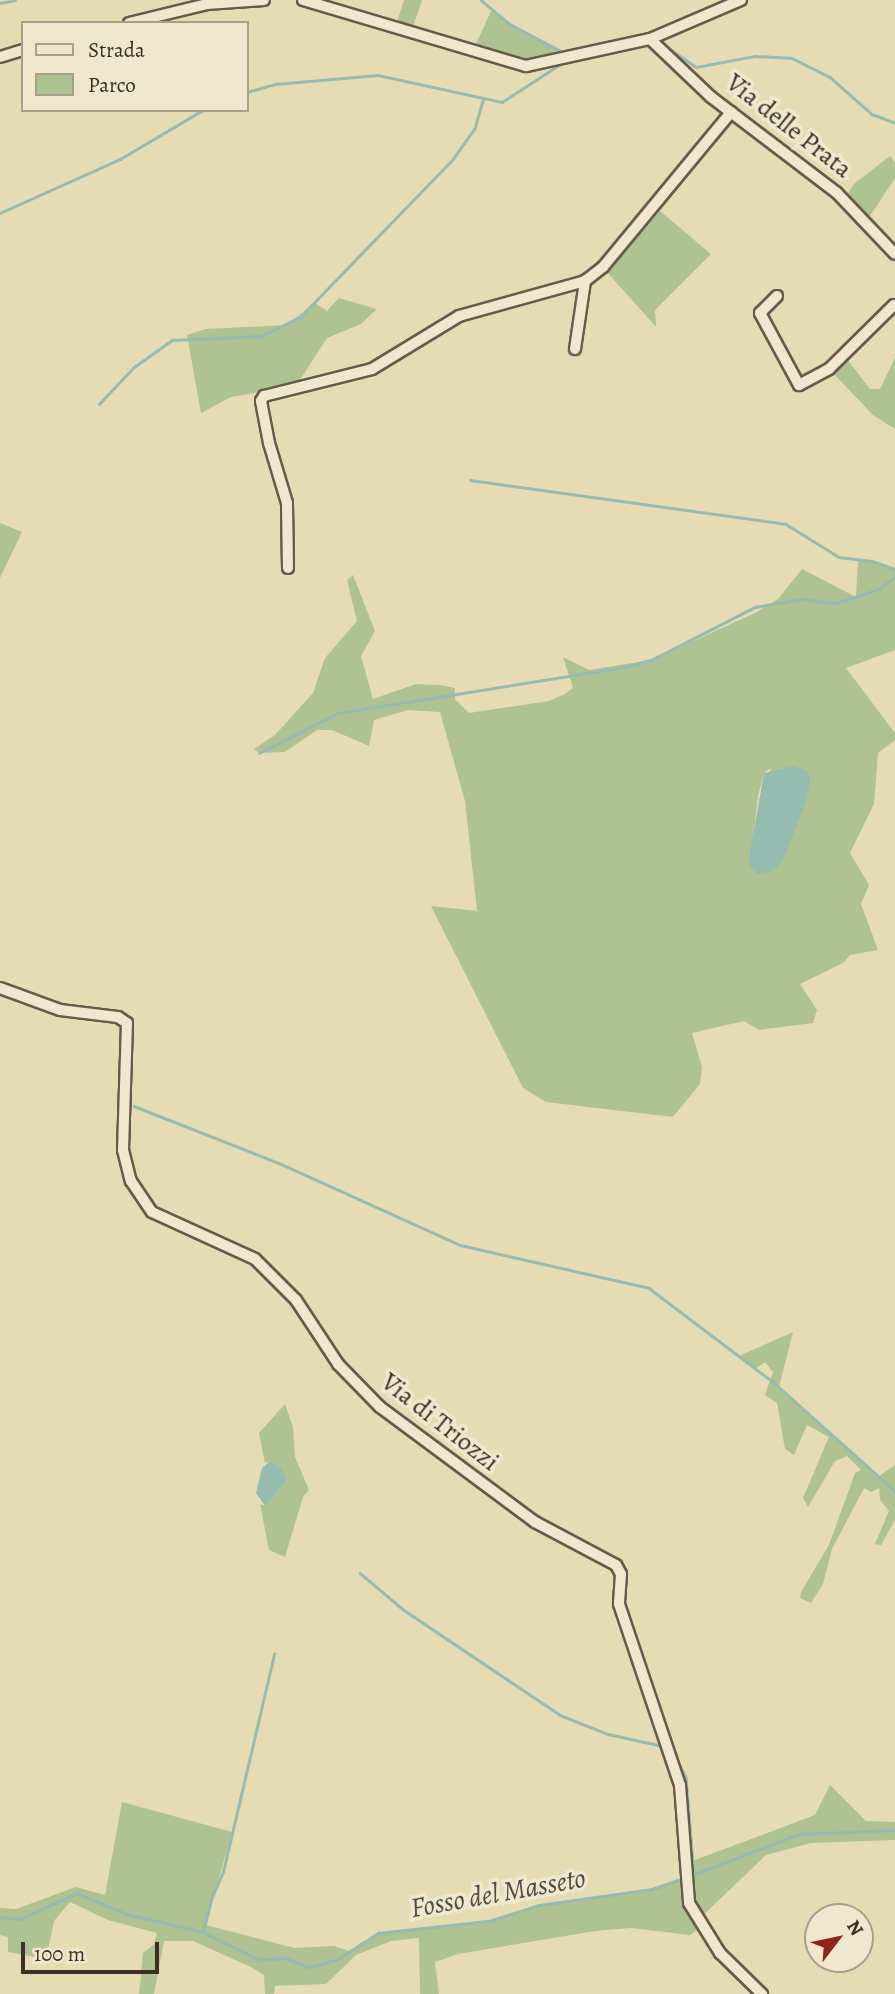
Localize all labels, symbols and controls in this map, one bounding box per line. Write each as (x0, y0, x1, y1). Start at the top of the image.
legend (21, 21, 248, 112)
text: Strada (88, 36, 145, 64)
street label: Via delle Prata (720, 67, 858, 185)
text: Parco (88, 71, 136, 99)
street label: Via di Triozzi (375, 1366, 505, 1478)
water label: Fosso del Masseto (408, 1861, 588, 1925)
north arrow (804, 1903, 874, 1973)
text: N (840, 1915, 870, 1941)
scale bar (24, 1927, 163, 1971)
text: 100 m (34, 1940, 85, 1968)

